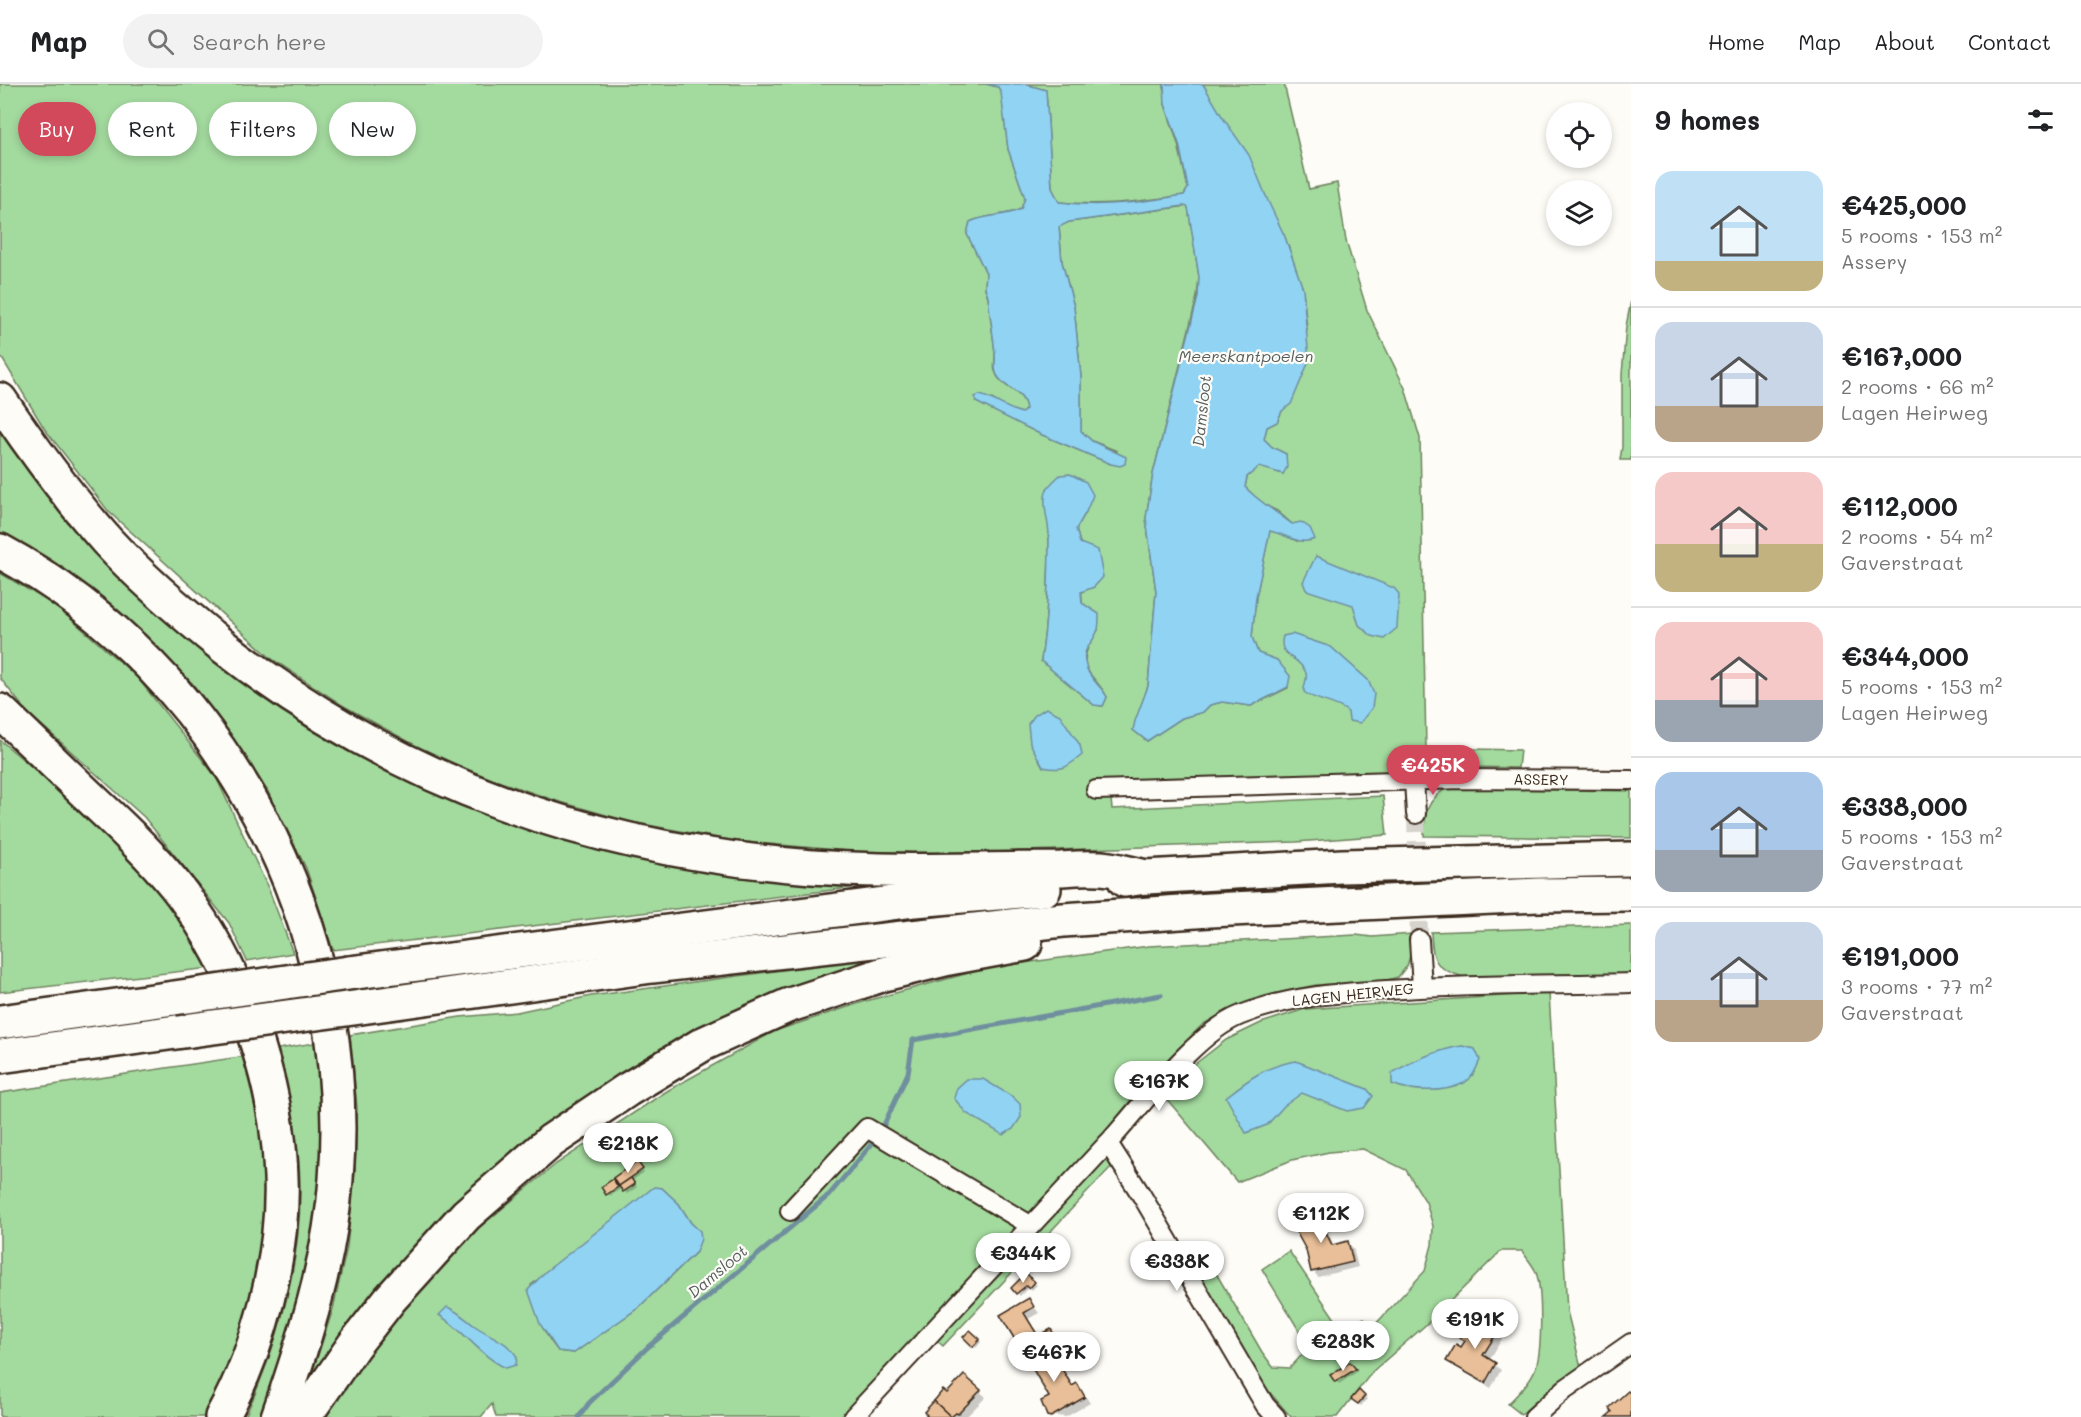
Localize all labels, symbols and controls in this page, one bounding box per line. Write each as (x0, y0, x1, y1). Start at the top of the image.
search box (123, 14, 543, 68)
text: Map (30, 23, 87, 59)
icon: search (144, 25, 177, 58)
text: Search here (192, 27, 326, 56)
text: Home (1708, 28, 1765, 55)
text: Map (1798, 28, 1841, 55)
text: About (1874, 28, 1935, 55)
text: Contact (1968, 28, 2051, 55)
chip: Buy (18, 102, 96, 156)
chip: Rent (108, 102, 197, 156)
chip: Filters (209, 102, 317, 156)
chip: New (329, 102, 416, 156)
map controls (1546, 102, 1612, 246)
button: locate (1546, 102, 1612, 168)
text: 9 homes (1655, 103, 1760, 137)
icon: filters (2024, 104, 2057, 137)
button: layers (1546, 180, 1612, 246)
text: €425,000 (1841, 188, 1966, 222)
icon: home (1703, 195, 1775, 267)
text: 5 rooms · 153 m² (1841, 222, 2002, 248)
text: Assery (1841, 248, 1907, 274)
text: €167,000 (1841, 339, 1962, 373)
water label: Meerskantpoelen (1179, 345, 1314, 366)
icon: home (1703, 346, 1775, 418)
text: 2 rooms · 66 m² (1841, 373, 1994, 399)
water label: Damsloot (1187, 374, 1215, 448)
text: Lagen Heirweg (1841, 399, 1988, 425)
text: €112,000 (1841, 489, 1958, 523)
icon: home (1703, 496, 1775, 568)
text: 2 rooms · 54 m² (1841, 523, 1993, 549)
text: Gaverstraat (1841, 549, 1964, 575)
text: €344,000 (1841, 639, 1969, 673)
icon: home (1703, 646, 1775, 718)
text: 5 rooms · 153 m² (1841, 673, 2002, 699)
text: Lagen Heirweg (1841, 699, 1988, 725)
pin: €425K (1391, 745, 1475, 796)
text: €425K (1401, 751, 1465, 777)
street label: ASSERY (1513, 769, 1569, 789)
text: €338,000 (1841, 789, 1968, 823)
icon: home (1703, 796, 1775, 868)
text: 5 rooms · 153 m² (1841, 823, 2002, 849)
text: Gaverstraat (1841, 849, 1964, 875)
text: €191,000 (1841, 939, 1959, 973)
icon: home (1703, 946, 1775, 1018)
text: 3 rooms · 77 m² (1841, 973, 1992, 999)
street label: LAGEN HEIRWEG (1291, 978, 1415, 1010)
text: Gaverstraat (1841, 999, 1964, 1025)
pin: €167K (1117, 1061, 1201, 1112)
text: €167K (1128, 1067, 1190, 1093)
pin: €218K (586, 1123, 670, 1174)
text: €218K (597, 1129, 659, 1155)
pin: €112K (1279, 1193, 1363, 1244)
text: €112K (1292, 1199, 1350, 1225)
pin: €344K (981, 1233, 1065, 1284)
text: €344K (990, 1239, 1056, 1265)
water label: Damsloot (683, 1240, 751, 1302)
pin: €338K (1135, 1241, 1219, 1292)
text: €338K (1144, 1247, 1210, 1273)
pin: €191K (1433, 1299, 1517, 1350)
text: €191K (1445, 1305, 1505, 1331)
pin: €283K (1301, 1321, 1385, 1372)
text: €283K (1311, 1327, 1375, 1353)
pin: €467K (1012, 1332, 1096, 1383)
text: €467K (1021, 1338, 1087, 1364)

